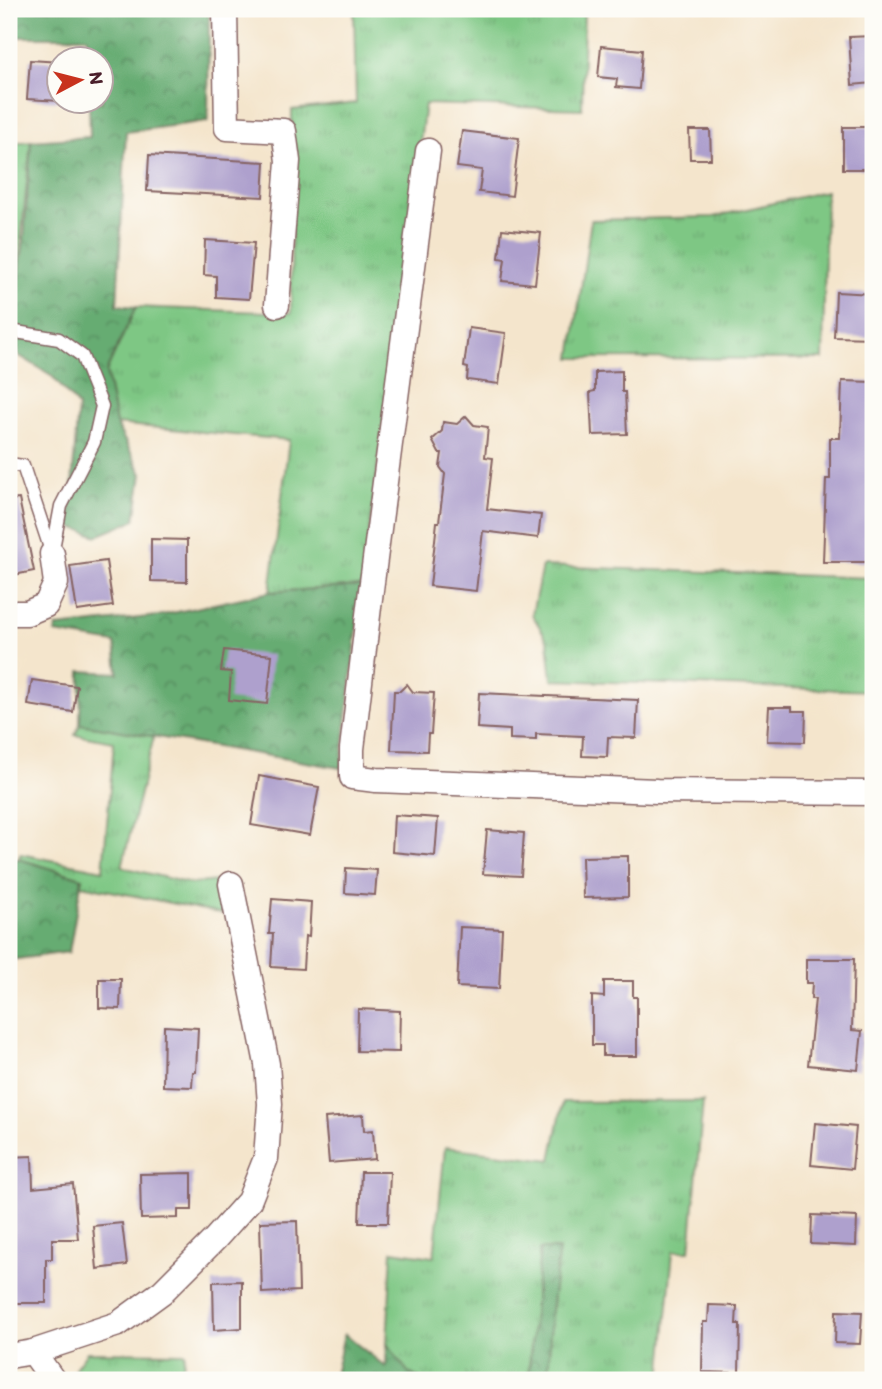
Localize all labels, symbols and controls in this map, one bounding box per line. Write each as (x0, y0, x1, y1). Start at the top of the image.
north arrow (46, 46, 116, 116)
text: N (84, 70, 109, 86)

